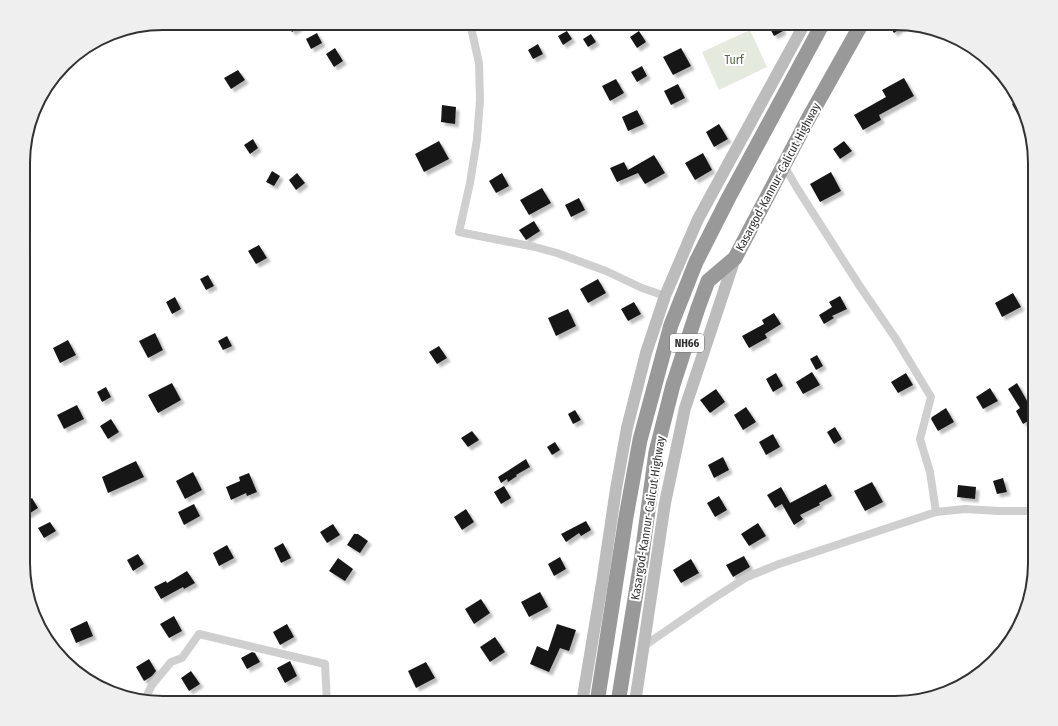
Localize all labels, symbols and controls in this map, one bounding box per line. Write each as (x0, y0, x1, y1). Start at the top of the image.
park label: Turf (724, 53, 745, 67)
street label: Kasargod-Kannur-Calicut Highway (733, 100, 823, 254)
road number: NH66 (670, 334, 704, 352)
street label: Kasargod-Kannur-Calicut Highway (628, 434, 668, 601)

